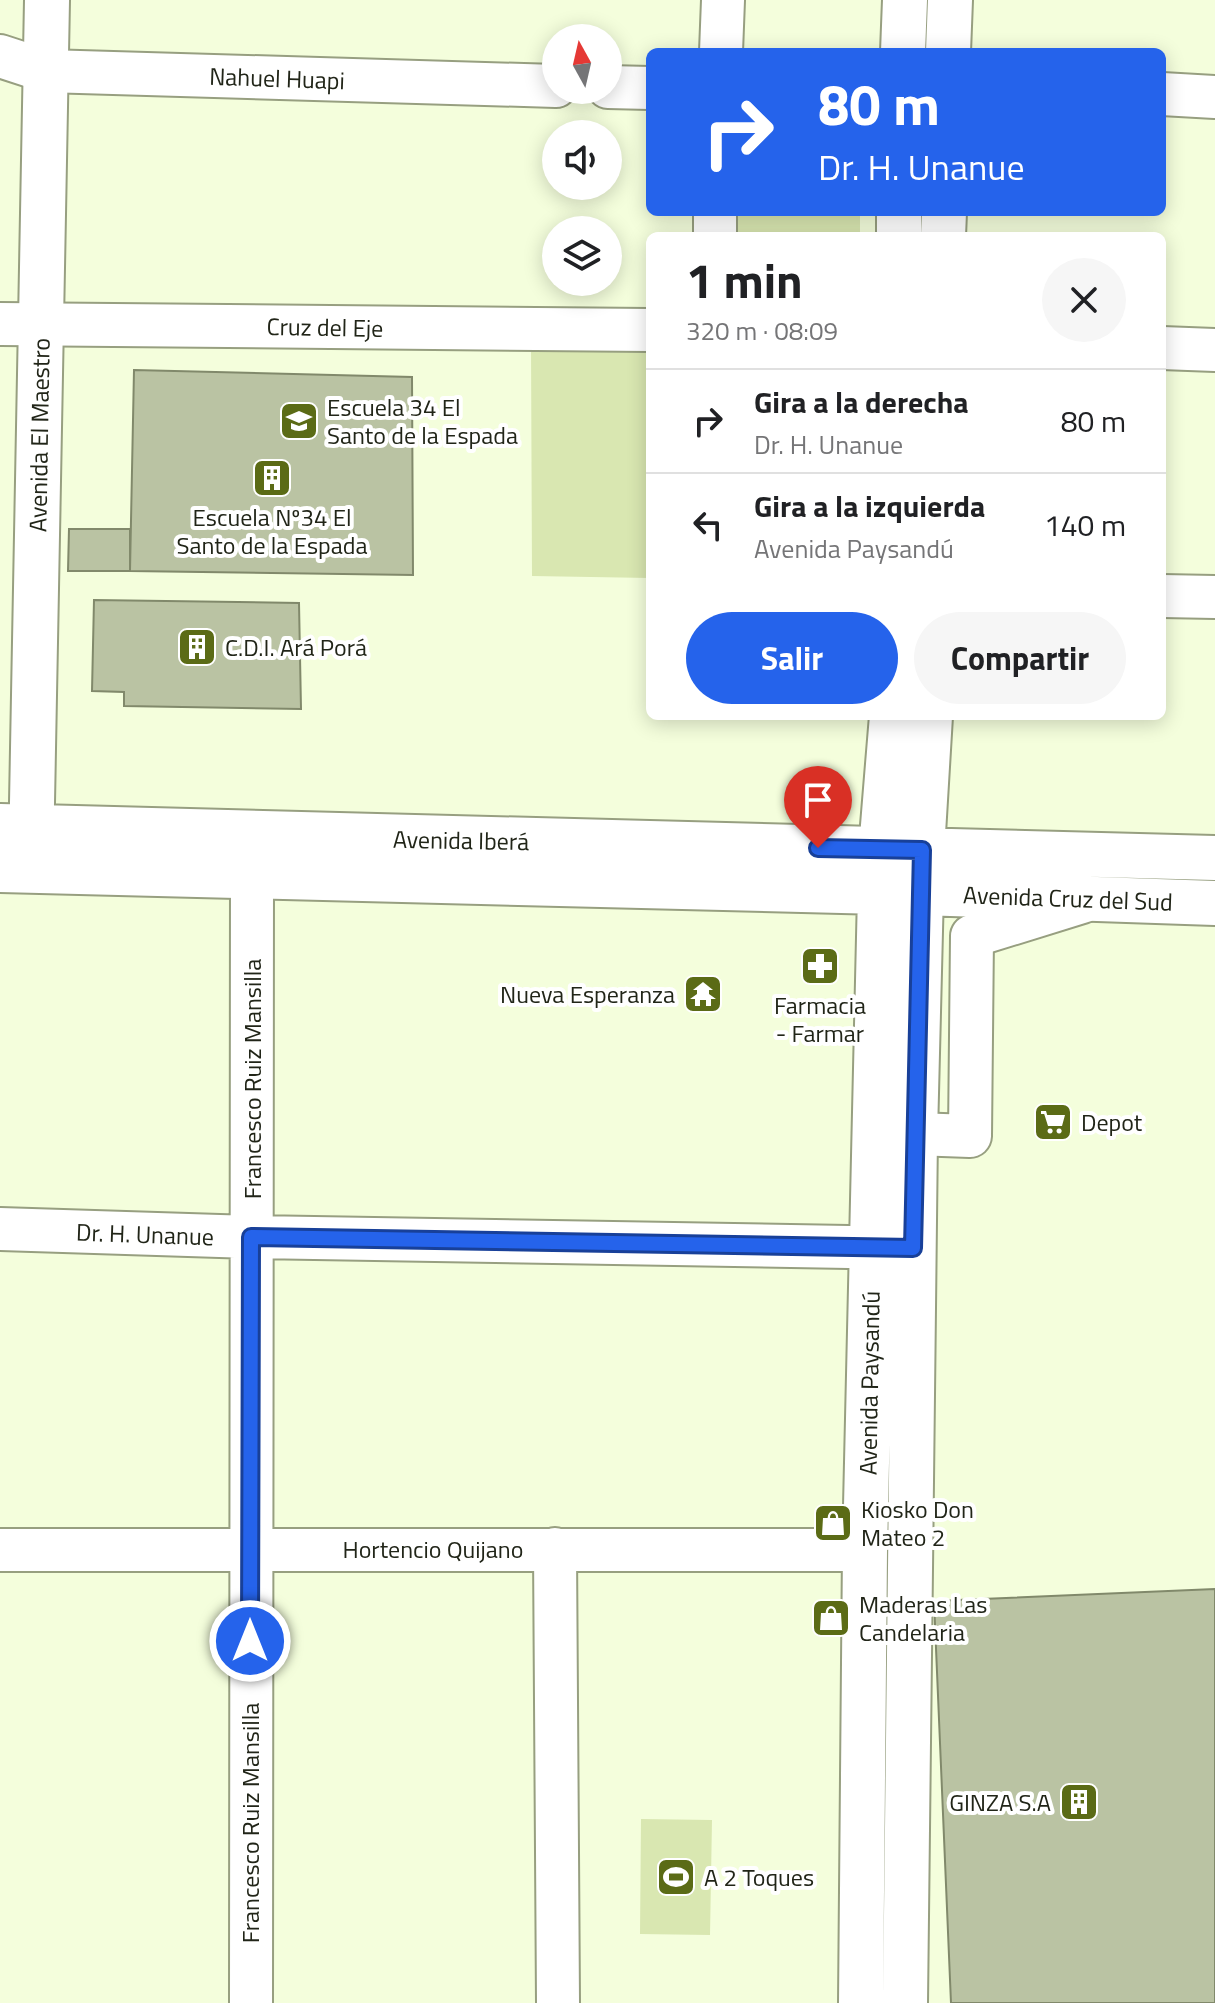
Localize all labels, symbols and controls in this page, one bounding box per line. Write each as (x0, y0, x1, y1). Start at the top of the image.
north arrow (542, 24, 622, 104)
map controls (542, 24, 622, 296)
street label: Nahuel Huapi (209, 58, 345, 98)
text: 80 m (818, 62, 940, 147)
icon: right (686, 80, 790, 184)
button: sound (542, 120, 622, 200)
text: Dr. H. Unanue (818, 139, 1025, 194)
button: layers (542, 216, 622, 296)
text: 1 min (686, 244, 803, 317)
button: close (1042, 258, 1126, 342)
street label: Cruz del Eje (266, 308, 384, 346)
text: 320 m · 08:09 (686, 311, 838, 350)
street label: Avenida El Maestro (19, 338, 59, 532)
text: Gira a la derecha (754, 379, 969, 425)
place label: Escuela 34 El Santo de la Espada (327, 389, 518, 453)
text: 80 m (1061, 398, 1126, 444)
icon: right (686, 399, 730, 443)
school or university icon: Escuela 34 El Santo de la Espada (278, 400, 320, 442)
text: Dr. H. Unanue (754, 425, 903, 464)
building icon: Escuela Nº34 El Santo de la Espada (251, 457, 293, 499)
text: Gira a la izquierda (754, 483, 985, 529)
place label: Escuela Nº34 El Santo de la Espada (177, 499, 368, 563)
text: 140 m (1044, 502, 1126, 548)
icon: left (686, 503, 730, 547)
text: Avenida Paysandú (754, 529, 954, 568)
button: Salir (686, 612, 898, 704)
button: Compartir (914, 612, 1126, 704)
building icon: C.D.I. Ará Porá (176, 626, 218, 668)
place label: C.D.I. Ará Porá (225, 629, 367, 665)
pin (784, 766, 852, 848)
icon: arrive (796, 778, 840, 822)
street label: Avenida Iberá (392, 821, 530, 859)
street label: Avenida Cruz del Sud (963, 876, 1173, 920)
pharmacy icon: Farmacia - Farmar (799, 945, 841, 987)
street label: Francesco Ruiz Mansilla (234, 959, 270, 1199)
temple icon: Nueva Esperanza (682, 973, 724, 1015)
place label: Nueva Esperanza (500, 976, 675, 1012)
place label: Farmacia - Farmar (774, 987, 866, 1051)
supermarket icon: Depot (1032, 1101, 1074, 1143)
place label: Depot (1081, 1104, 1143, 1140)
street label: Dr. H. Unanue (76, 1214, 214, 1254)
street label: Avenida Paysandú (849, 1290, 889, 1476)
place label: Kiosko Don Mateo 2 (861, 1491, 974, 1555)
shop icon: Kiosko Don Mateo 2 (812, 1502, 854, 1544)
street label: Hortencio Quijano (343, 1531, 523, 1567)
place label: Maderas Las Candelaria (859, 1586, 987, 1650)
shop icon: Maderas Las Candelaria (810, 1597, 852, 1639)
position arrow (208, 1599, 292, 1683)
street label: Francesco Ruiz Mansilla (232, 1703, 268, 1943)
building icon: GINZA S.A (1058, 1781, 1100, 1823)
place label: GINZA S.A (949, 1784, 1051, 1820)
sports icon: A 2 Toques (655, 1856, 697, 1898)
place label: A 2 Toques (704, 1859, 814, 1895)

